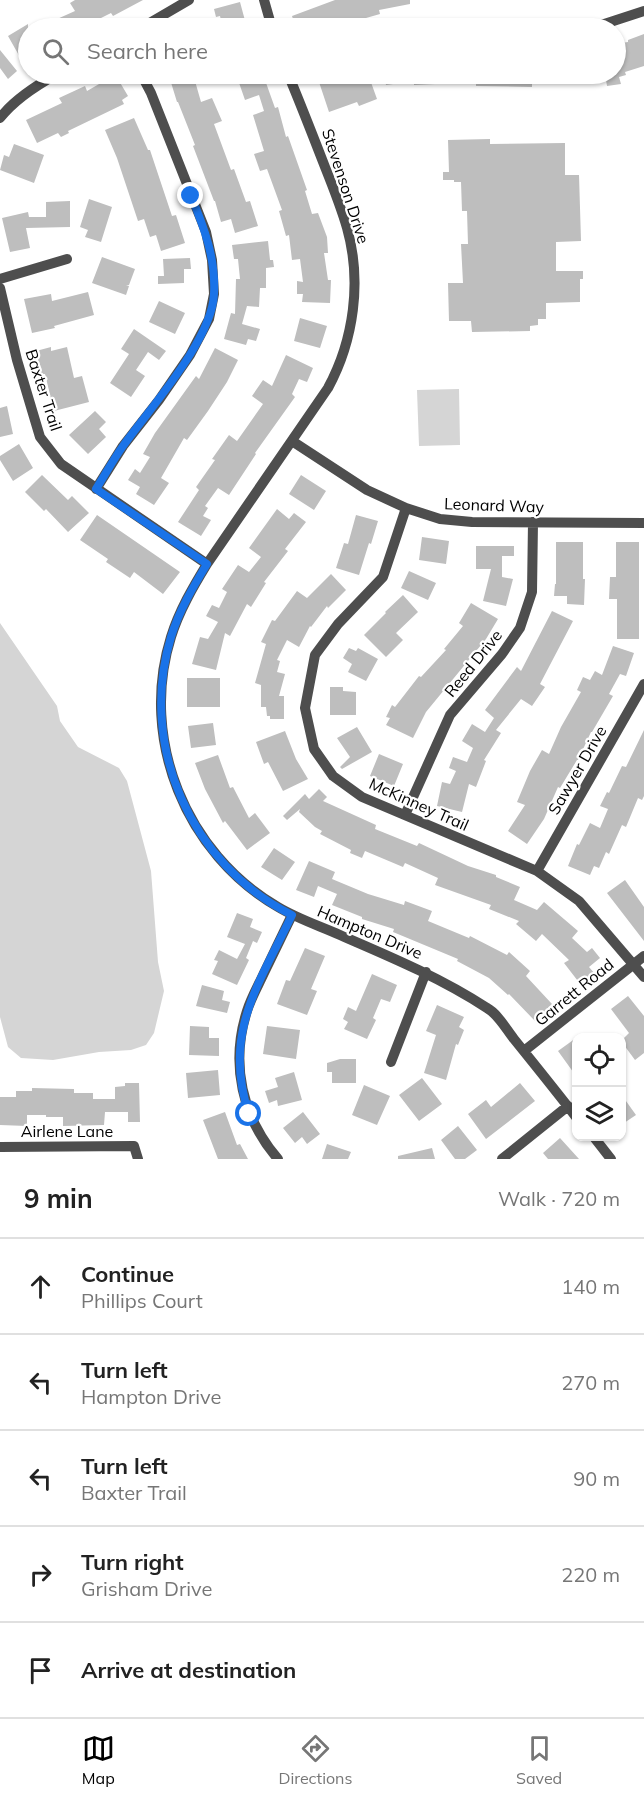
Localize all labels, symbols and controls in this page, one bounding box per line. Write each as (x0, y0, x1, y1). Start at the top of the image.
search box (18, 18, 626, 84)
icon: search (39, 35, 72, 68)
text: Search here (87, 37, 208, 65)
street label: Stevenson Drive (318, 126, 374, 246)
route end (177, 182, 203, 208)
street label: Baxter Trail (21, 347, 67, 433)
street label: Leonard Way (444, 493, 545, 517)
street label: Reed Drive (440, 625, 506, 701)
street label: Sawyer Drive (544, 722, 610, 818)
street label: McKinney Trail (366, 773, 472, 835)
street label: Hampton Drive (314, 901, 426, 963)
street label: Garrett Road (530, 954, 618, 1030)
map controls (572, 1033, 626, 1141)
button: locate (572, 1033, 626, 1087)
button: layers (572, 1087, 626, 1141)
route start (235, 1100, 261, 1126)
street label: Airlene Lane (21, 1121, 113, 1141)
text: 9 min (24, 1182, 93, 1215)
text: Walk · 720 m (498, 1186, 620, 1211)
text: Continue (81, 1260, 174, 1288)
icon: ahead (24, 1270, 57, 1303)
text: 140 m (561, 1274, 620, 1299)
text: Phillips Court (81, 1288, 203, 1313)
text: Turn left (81, 1356, 168, 1384)
icon: left (24, 1366, 57, 1399)
text: 270 m (561, 1370, 620, 1395)
text: Hampton Drive (81, 1384, 221, 1409)
text: Turn left (81, 1452, 168, 1480)
icon: left (24, 1462, 57, 1495)
text: 90 m (573, 1466, 620, 1491)
text: Baxter Trail (81, 1480, 187, 1505)
text: Turn right (81, 1548, 184, 1576)
icon: right (24, 1558, 57, 1591)
text: 220 m (561, 1562, 620, 1587)
text: Grisham Drive (81, 1576, 212, 1601)
icon: arrive (24, 1654, 57, 1687)
text: Arrive at destination (81, 1656, 296, 1684)
tab: Map (82, 1732, 115, 1788)
tab: Directions (278, 1732, 352, 1788)
tab: Saved (516, 1732, 562, 1788)

